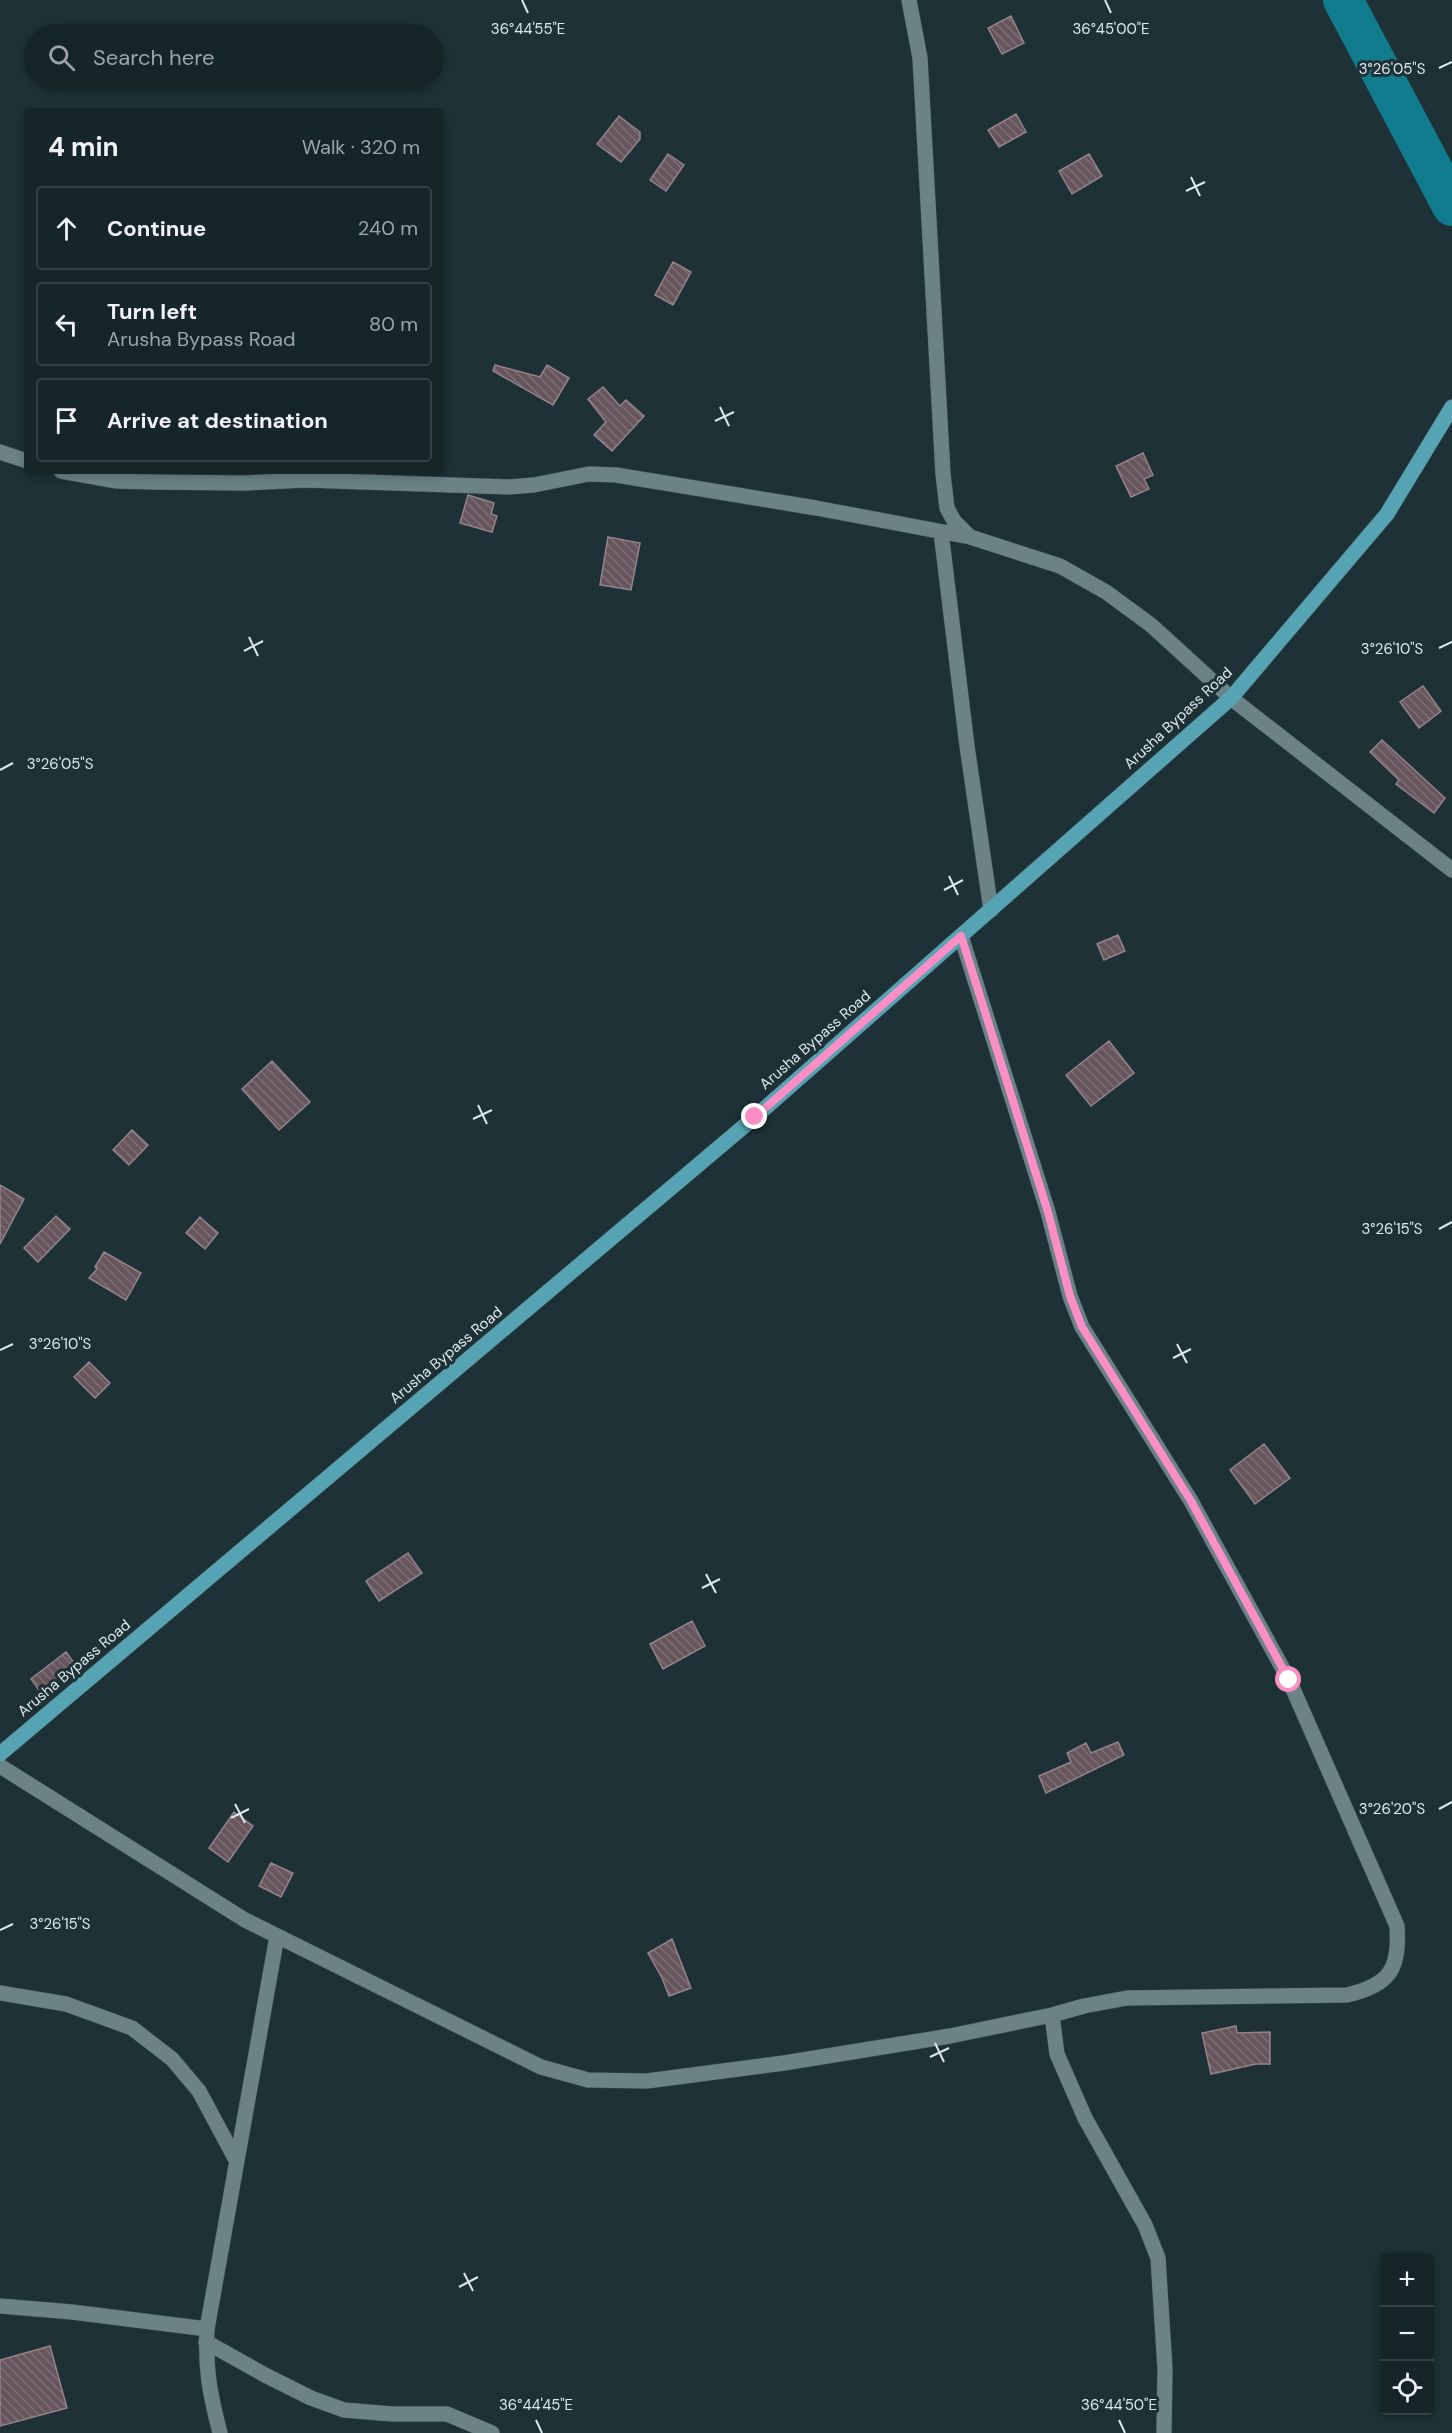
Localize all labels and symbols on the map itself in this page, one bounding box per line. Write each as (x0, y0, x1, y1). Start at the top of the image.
text: 36°44'55"E (491, 19, 565, 39)
text: 36°45'00"E (1072, 19, 1150, 39)
text: 3°26'05"S (1359, 59, 1426, 79)
text: 3°26'10"S (1361, 639, 1424, 659)
street label: Arusha Bypass Road (1119, 662, 1237, 774)
text: 3°26'05"S (27, 754, 94, 774)
street label: Arusha Bypass Road (755, 986, 875, 1094)
route end (741, 1103, 767, 1129)
text: 3°26'15"S (1361, 1219, 1423, 1239)
street label: Arusha Bypass Road (385, 1302, 507, 1408)
text: 3°26'10"S (29, 1334, 92, 1354)
street label: Arusha Bypass Road (13, 1615, 135, 1721)
route start (1275, 1666, 1301, 1692)
text: 3°26'20"S (1359, 1799, 1425, 1819)
text: 3°26'15"S (29, 1914, 91, 1934)
text: 36°44'45"E (499, 2395, 573, 2415)
text: 36°44'50"E (1081, 2395, 1157, 2415)

